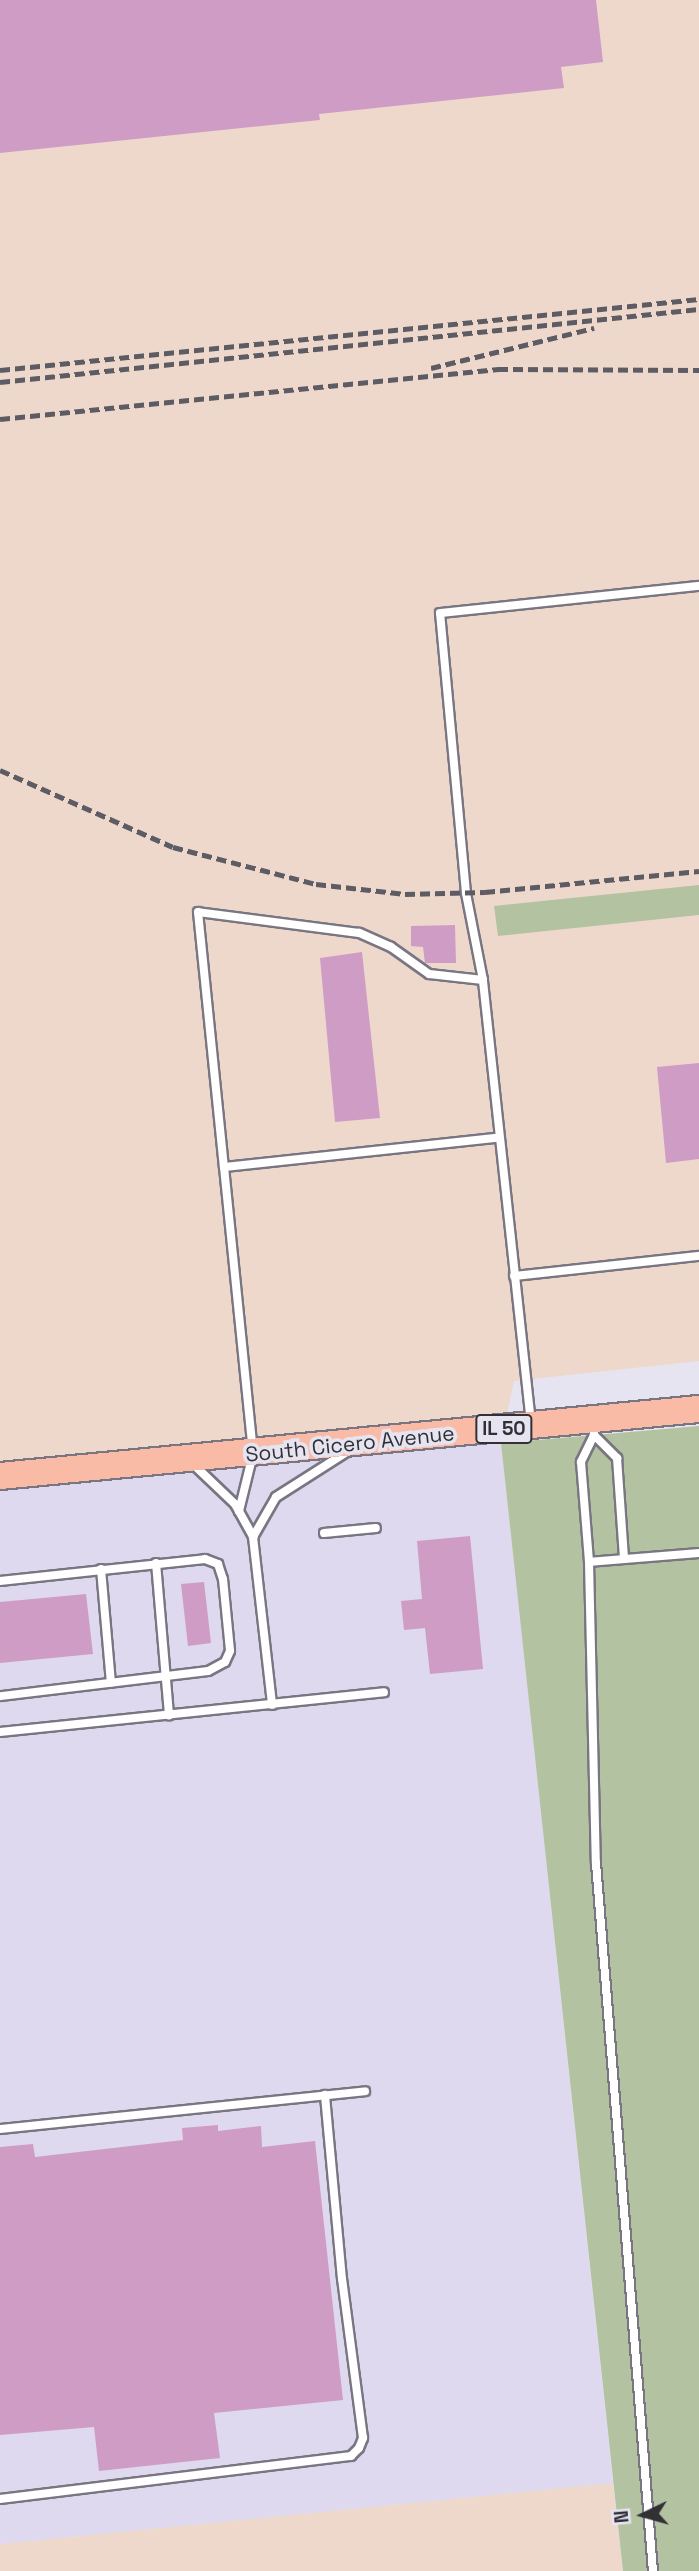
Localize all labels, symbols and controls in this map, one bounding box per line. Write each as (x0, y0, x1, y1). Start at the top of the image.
road number: IL 50 (474, 1414, 534, 1444)
street label: South Cicero Avenue (244, 1420, 456, 1468)
north arrow (608, 2480, 678, 2550)
text: N (609, 2509, 635, 2524)

